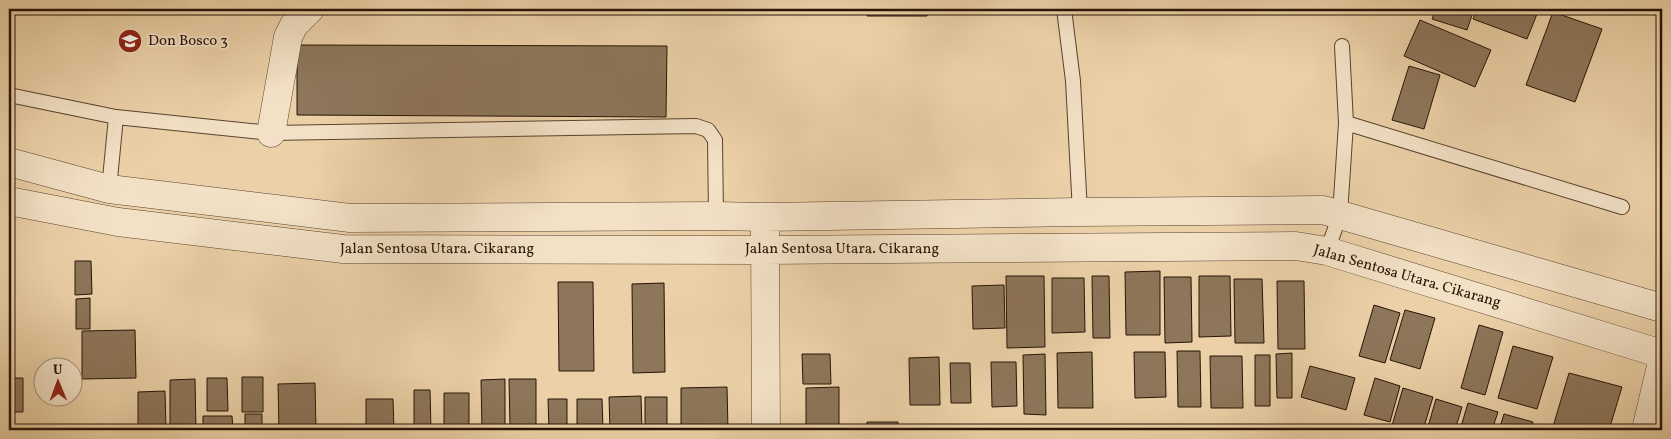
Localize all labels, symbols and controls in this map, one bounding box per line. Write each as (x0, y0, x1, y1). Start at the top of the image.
school or university icon: Don Bosco 3 (117, 28, 143, 54)
place label: Don Bosco 3 (148, 31, 228, 52)
street label: Jalan Sentosa Utara. Cikarang (340, 239, 534, 260)
street label: Jalan Sentosa Utara. Cikarang (745, 239, 939, 260)
street label: Jalan Sentosa Utara. Cikarang (1311, 240, 1504, 314)
north arrow (32, 356, 82, 406)
text: U (53, 361, 63, 380)

